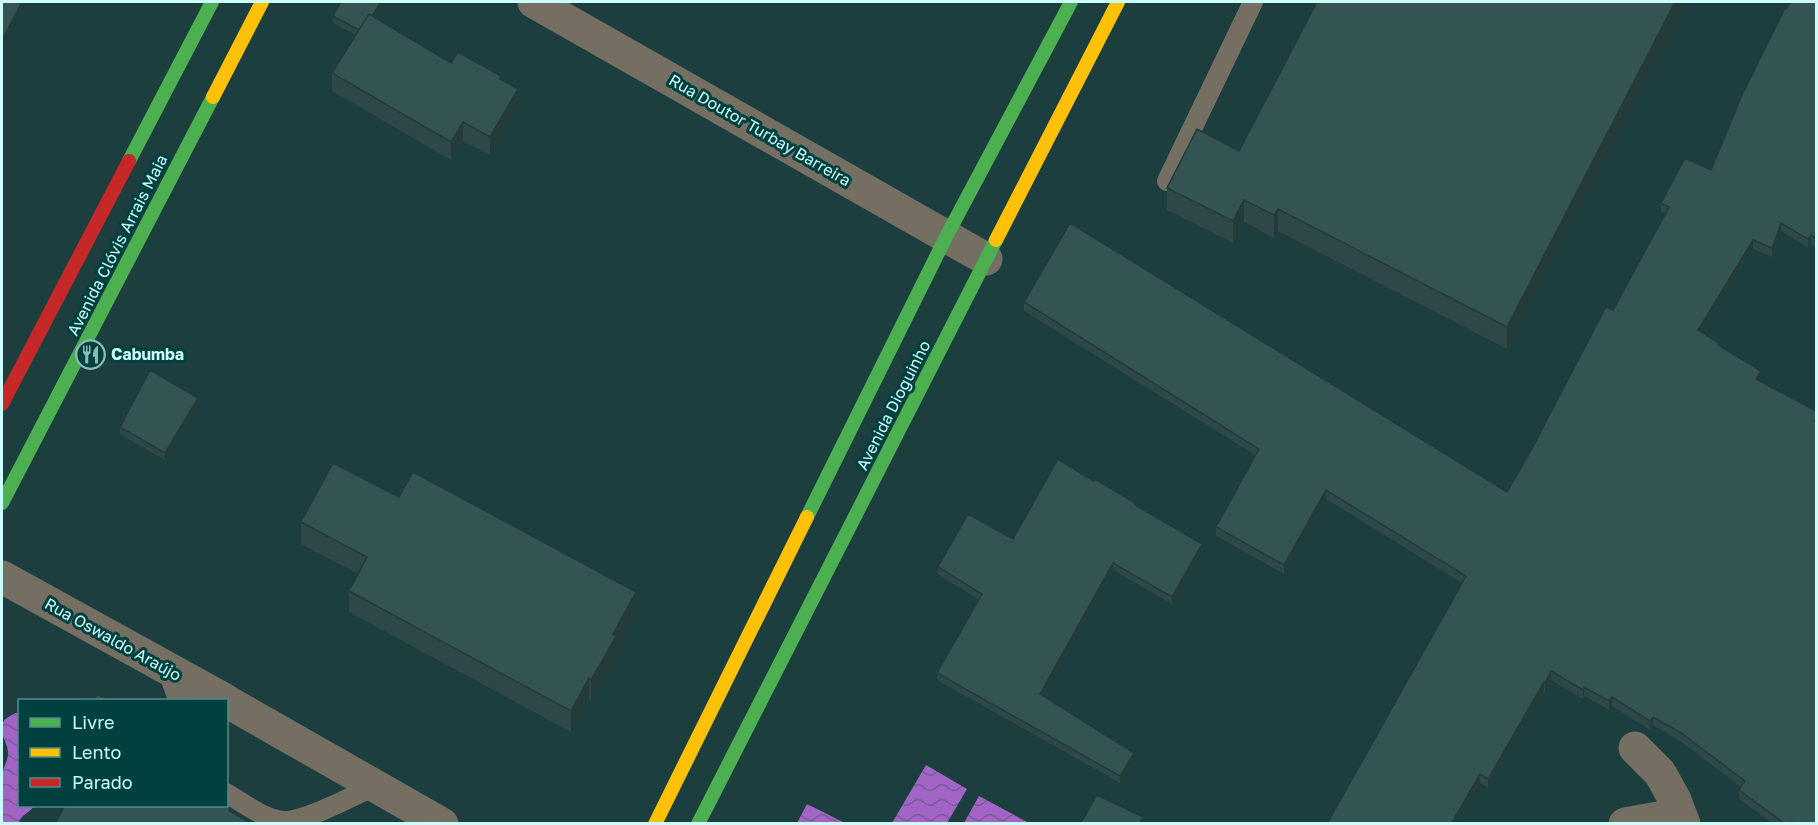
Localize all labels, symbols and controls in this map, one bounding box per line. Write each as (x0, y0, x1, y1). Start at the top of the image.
street label: Rua Doutor Turbay Barreira (665, 70, 855, 190)
street label: Avenida Clóvis Arrais Maia (63, 151, 171, 339)
street label: Avenida Dioguinho (852, 337, 934, 473)
restaurant icon: Cabumba (74, 338, 106, 370)
place label: Cabumba (111, 344, 184, 364)
street label: Rua Oswaldo Araújo (41, 593, 185, 685)
legend (18, 699, 228, 807)
text: Livre (72, 711, 114, 733)
text: Lento (72, 741, 121, 763)
text: Parado (72, 771, 133, 793)

